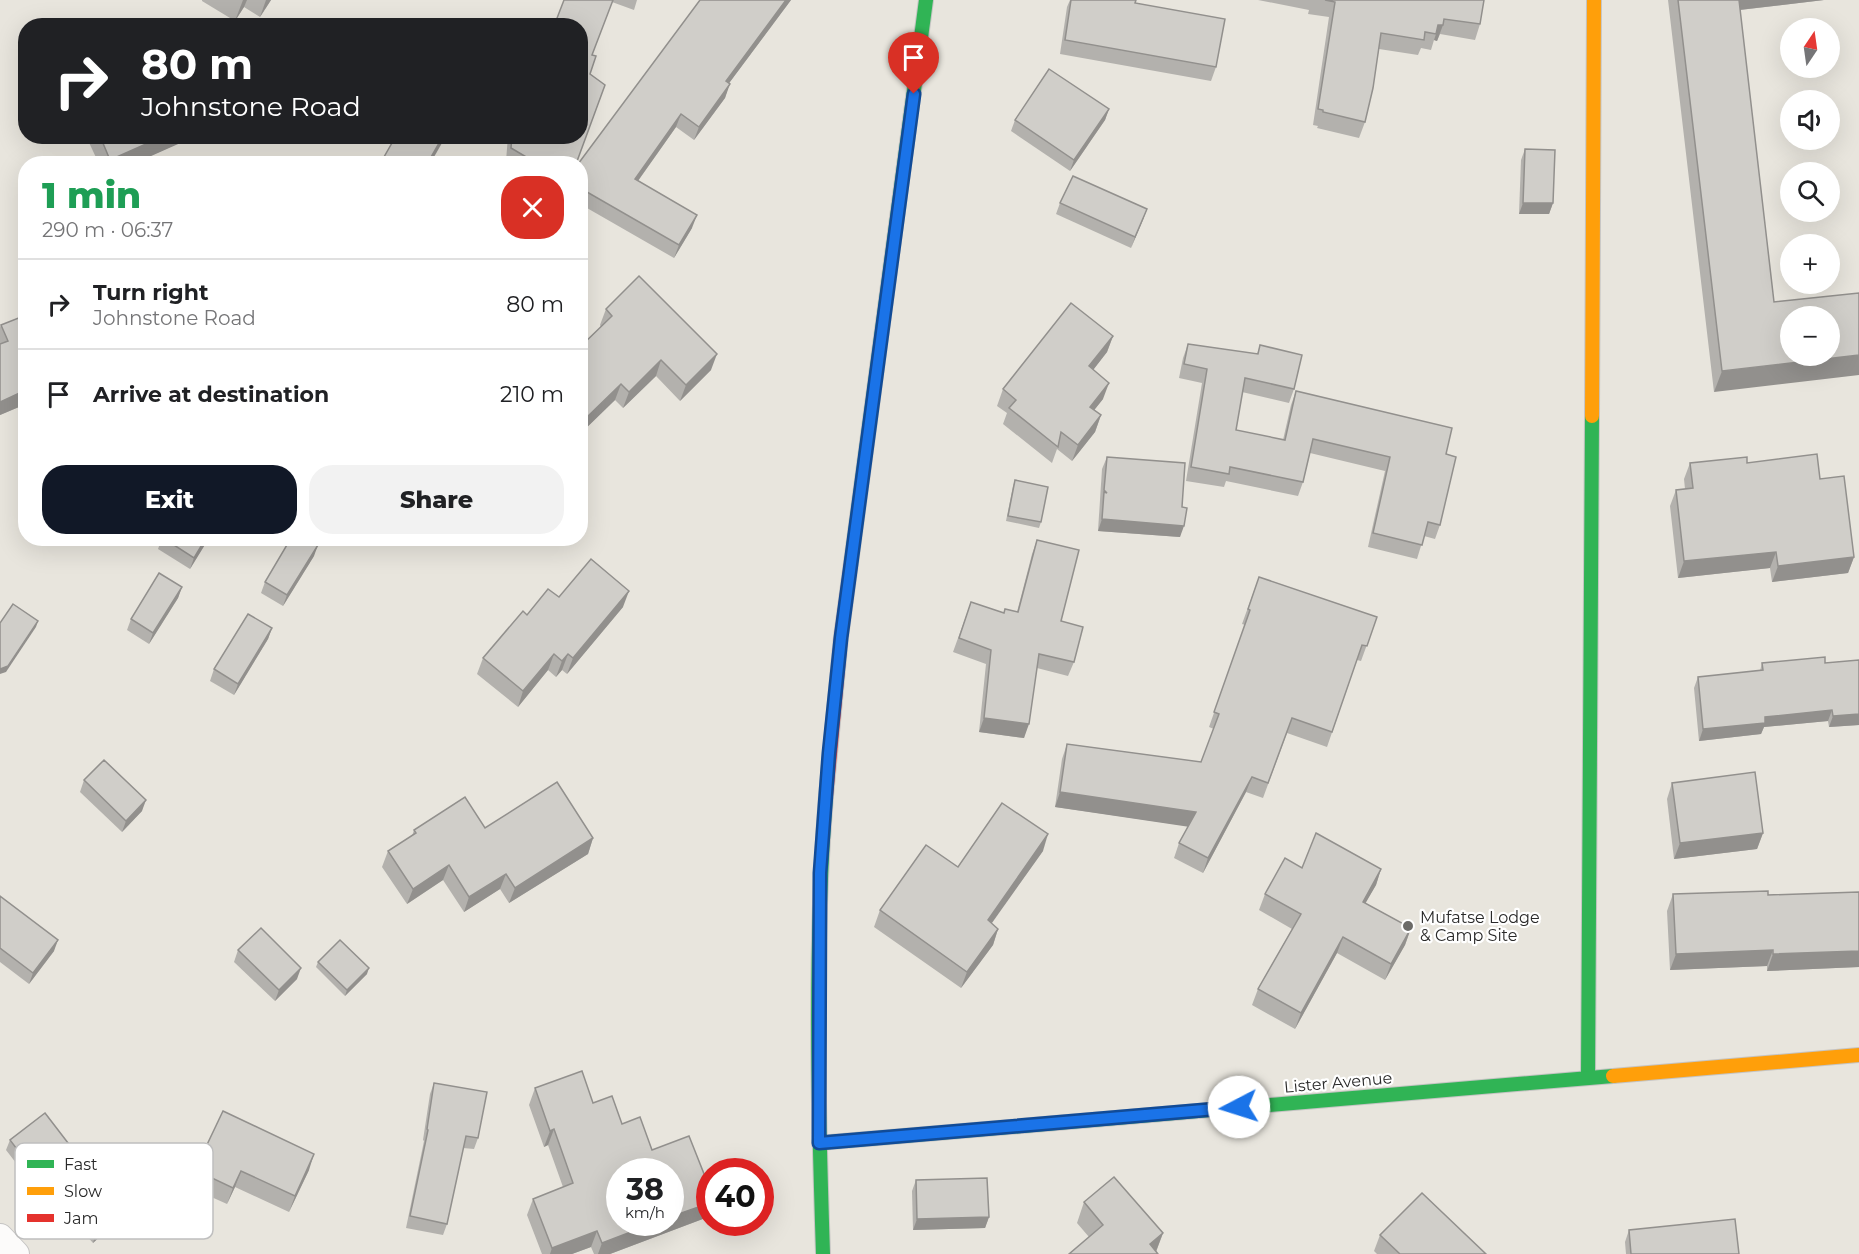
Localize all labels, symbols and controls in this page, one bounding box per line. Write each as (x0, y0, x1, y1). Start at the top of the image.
north arrow (1780, 18, 1840, 78)
map controls (1780, 18, 1840, 366)
pin (888, 32, 939, 94)
text: 80 m (141, 38, 253, 90)
icon: arrive (897, 41, 930, 74)
icon: right (42, 42, 120, 120)
text: Johnstone Road (141, 90, 361, 123)
button: sound (1780, 90, 1840, 150)
button: search (1780, 162, 1840, 222)
text: 1 min (42, 173, 141, 217)
button: close (501, 176, 564, 239)
text: 290 m · 06:37 (42, 218, 173, 242)
button: + (1780, 234, 1840, 294)
text: Turn right (93, 279, 208, 306)
icon: right (42, 288, 75, 321)
text: 80 m (506, 291, 564, 318)
text: Johnstone Road (93, 306, 256, 330)
button: − (1780, 306, 1840, 366)
icon: arrive (42, 378, 75, 411)
text: Arrive at destination (93, 381, 329, 408)
text: 210 m (500, 381, 564, 408)
button: Exit (42, 465, 297, 534)
button: Share (309, 465, 564, 534)
place label: Mufatse Lodge & Camp Site (1420, 908, 1540, 945)
marker: Mufatse Lodge & Camp Site (1401, 919, 1415, 933)
street label: Lister Avenue (1283, 1068, 1393, 1097)
position arrow (1207, 1075, 1271, 1139)
legend (15, 1143, 213, 1239)
text: Fast (64, 1155, 98, 1174)
speed limit sign: 40 (696, 1158, 774, 1236)
text: 38 (626, 1171, 664, 1208)
text: Slow (64, 1182, 102, 1201)
text: km/h (625, 1203, 665, 1222)
text: Jam (63, 1209, 98, 1228)

